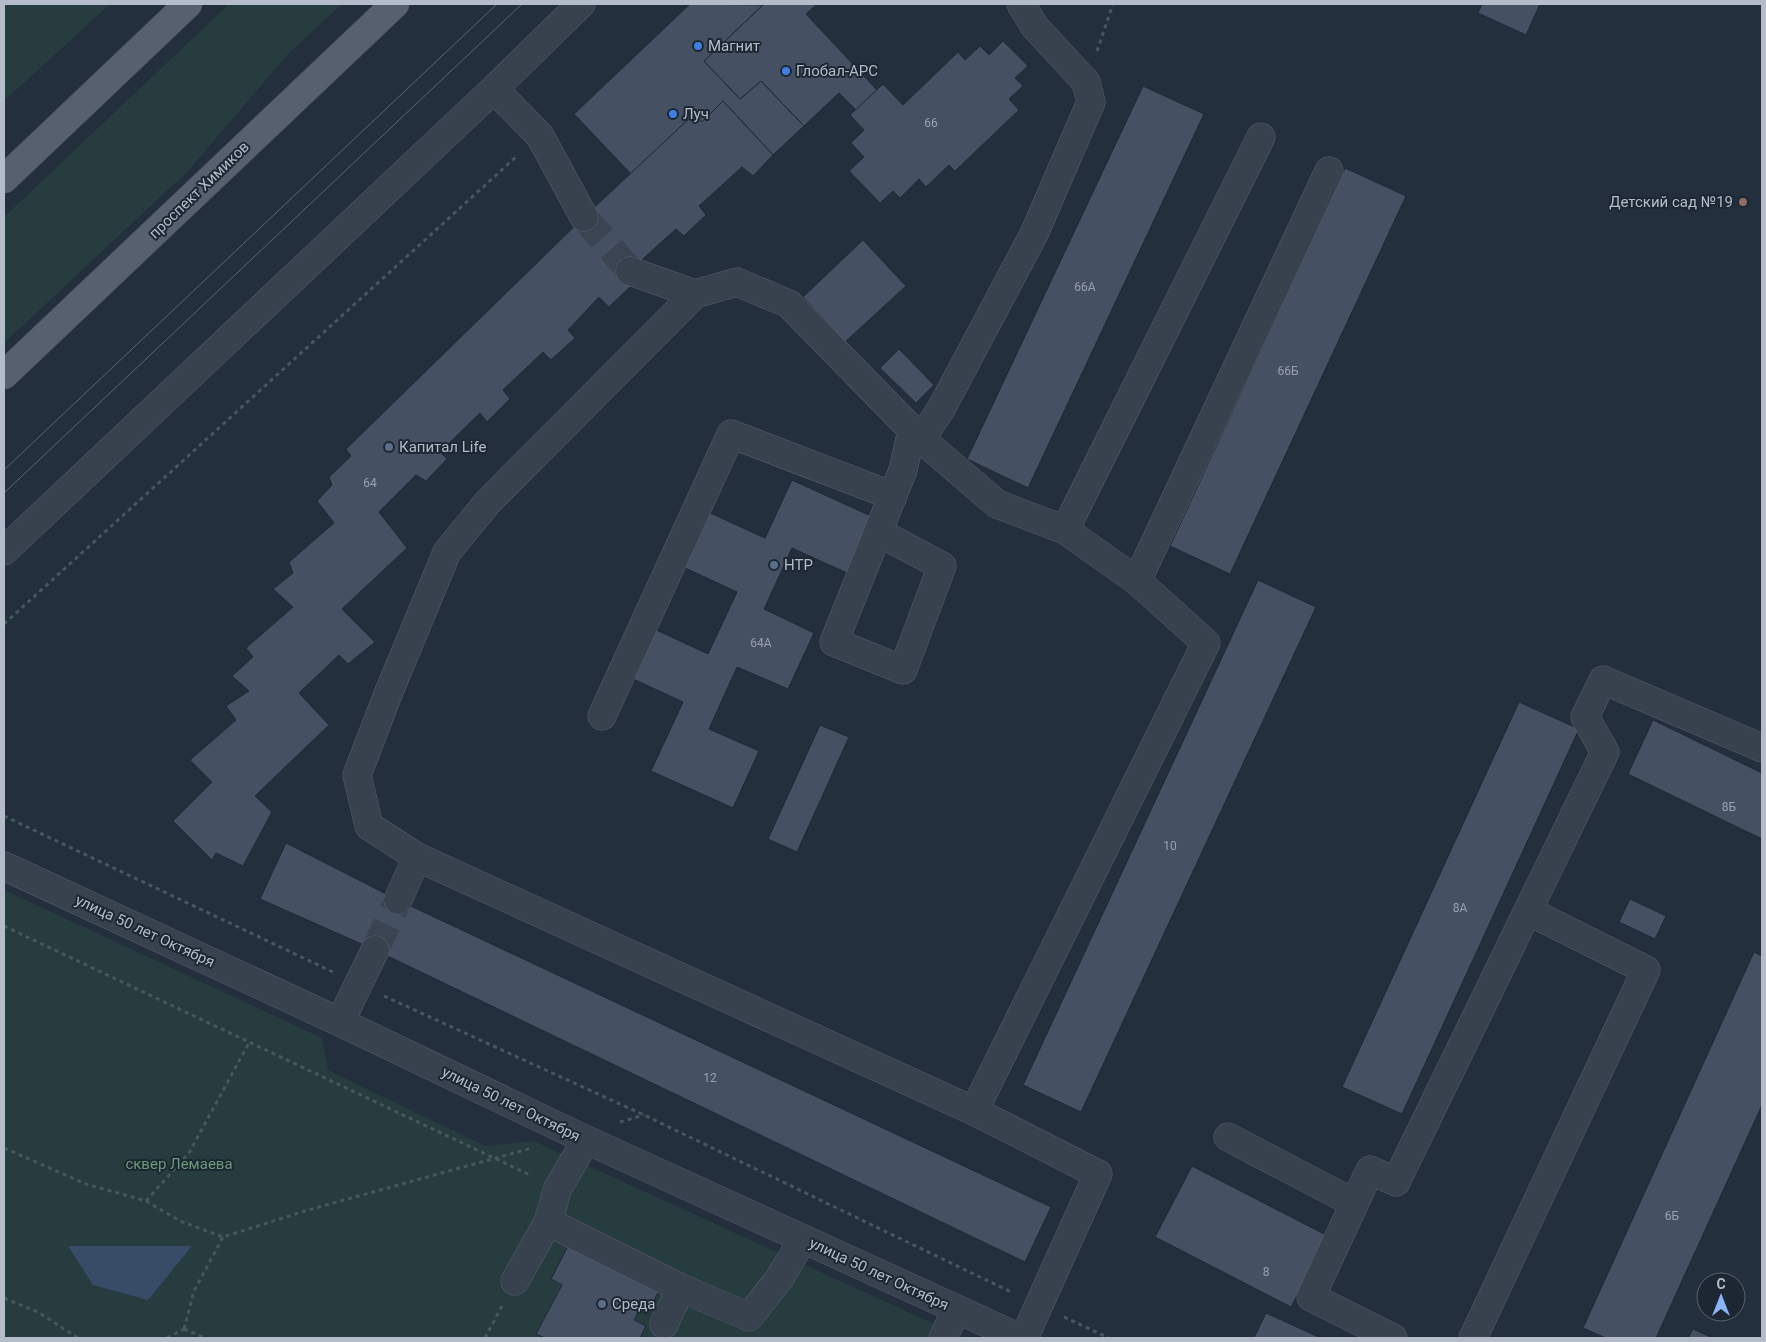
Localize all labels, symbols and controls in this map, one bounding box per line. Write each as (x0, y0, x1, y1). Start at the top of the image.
place label: Магнит (708, 37, 760, 55)
marker: Магнит (692, 40, 704, 52)
place label: Глобал-АРС (796, 62, 878, 80)
marker: Глобал-АРС (780, 65, 792, 77)
place label: Луч (683, 105, 709, 123)
marker: Луч (667, 108, 679, 120)
house number: 66 (924, 116, 938, 130)
street label: проспект Химиков (145, 138, 253, 242)
place label: Детский сад №19 (1609, 193, 1733, 211)
marker: Детский сад №19 (1737, 196, 1749, 208)
house number: 66А (1074, 280, 1096, 294)
house number: 66Б (1277, 364, 1299, 378)
place label: Капитал Life (399, 438, 487, 456)
marker: Капитал Life (383, 441, 395, 453)
house number: 64 (363, 476, 377, 490)
place label: НТР (784, 556, 813, 574)
marker: НТР (768, 559, 780, 571)
house number: 64А (750, 636, 772, 650)
house number: 8Б (1722, 800, 1737, 814)
house number: 10 (1163, 839, 1177, 853)
street label: улица 50 лет Октября (72, 891, 218, 971)
house number: 8А (1453, 901, 1467, 915)
street label: улица 50 лет Октября (439, 1063, 583, 1145)
house number: 12 (703, 1071, 717, 1085)
park label: сквер Лемаева (125, 1155, 233, 1173)
house number: 6Б (1665, 1209, 1680, 1223)
street label: улица 50 лет Октября (806, 1234, 952, 1314)
house number: 8 (1263, 1265, 1270, 1279)
north arrow (1696, 1272, 1746, 1322)
text: С (1716, 1276, 1726, 1292)
place label: Среда (612, 1295, 655, 1313)
marker: Среда (596, 1298, 608, 1310)

